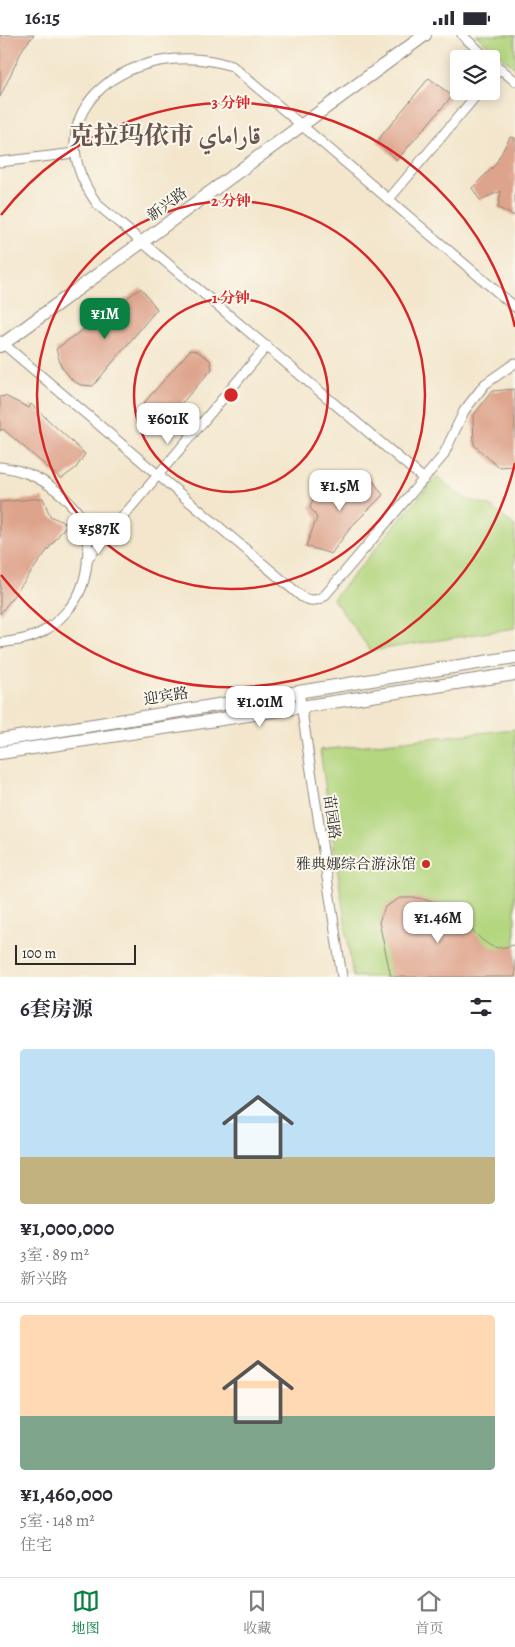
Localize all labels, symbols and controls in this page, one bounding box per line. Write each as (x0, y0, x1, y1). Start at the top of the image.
text: 16:15 (25, 5, 60, 31)
map controls (450, 50, 500, 100)
button: layers (450, 50, 500, 100)
text: 3 分钟 (211, 93, 251, 113)
district label: 克拉玛依市 قاراماي (69, 119, 261, 155)
street label: 新兴路 (143, 183, 191, 225)
text: 2 分钟 (211, 191, 251, 211)
text: 1 分钟 (212, 288, 250, 308)
pin: ¥1M (81, 297, 129, 340)
text: ¥1M (91, 303, 119, 325)
centre of rings (222, 386, 240, 404)
pin: ¥601K (133, 403, 203, 445)
text: ¥601K (148, 408, 188, 430)
pin: ¥1.5M (305, 469, 375, 512)
text: ¥1.5M (320, 475, 360, 497)
pin: ¥587K (64, 513, 134, 555)
text: ¥587K (78, 518, 120, 540)
street label: 迎宾路 (142, 683, 190, 709)
pin: ¥1.01M (219, 685, 301, 728)
text: ¥1.01M (237, 691, 283, 713)
street label: 苗园路 (319, 793, 345, 841)
place label: 雅典娜综合游泳馆 (296, 854, 416, 874)
marker: 雅典娜综合游泳馆 (420, 858, 432, 870)
pin: ¥1.46M (397, 901, 479, 944)
text: ¥1.46M (414, 907, 462, 929)
scale bar (15, 942, 136, 965)
text: 100 m (22, 944, 56, 963)
icon: filters (467, 993, 495, 1021)
text: 6套房源 (20, 995, 93, 1023)
icon: home (213, 1082, 303, 1172)
text: ¥1,000,000 (20, 1214, 114, 1242)
text: 3室 · 89 m² (20, 1244, 89, 1266)
text: 新兴路 (20, 1268, 68, 1290)
icon: home (213, 1347, 303, 1437)
text: ¥1,460,000 (20, 1480, 113, 1508)
text: 5室 · 148 m² (20, 1510, 95, 1532)
text: 住宅 (20, 1534, 52, 1556)
tab: 地图 (72, 1587, 100, 1638)
tab: 收藏 (243, 1587, 271, 1638)
tab: 首页 (415, 1587, 443, 1638)

